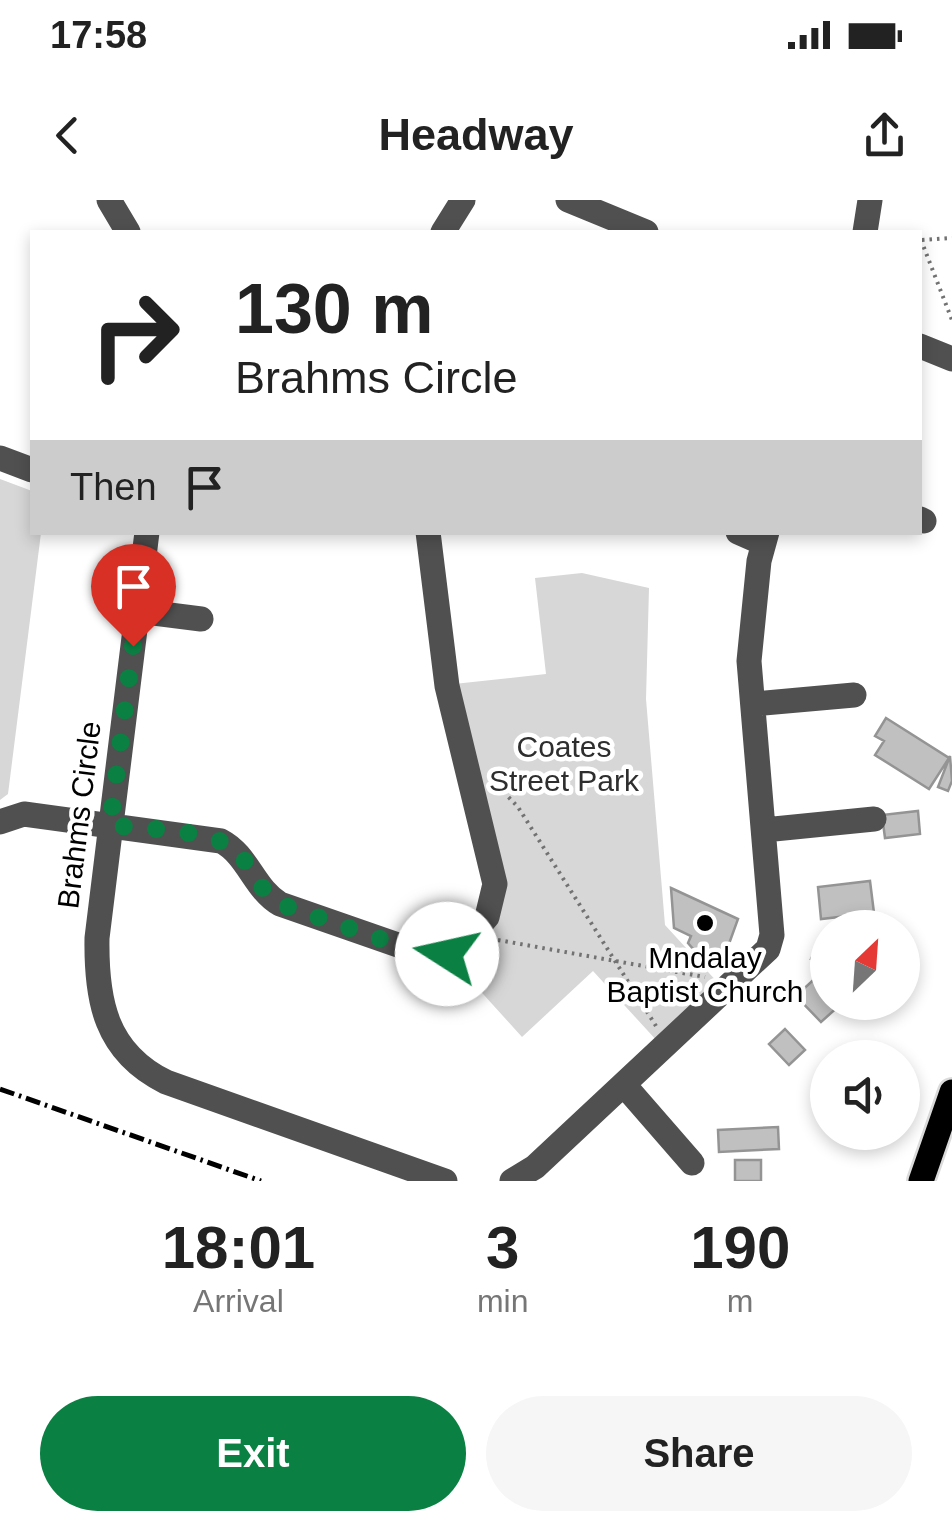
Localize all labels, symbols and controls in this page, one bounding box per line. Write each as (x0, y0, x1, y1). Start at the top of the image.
text: 17:58 (50, 14, 147, 56)
icon: back (40, 108, 95, 163)
icon: share (857, 108, 912, 163)
text: Headway (378, 109, 574, 160)
icon: right (70, 270, 200, 400)
text: 130 m (235, 270, 433, 348)
text: Brahms Circle (235, 352, 518, 403)
icon: arrive (177, 460, 232, 515)
text: Then (70, 466, 157, 508)
pin (91, 544, 176, 647)
icon: arrive (106, 559, 161, 614)
street label: Brahms Circle (51, 720, 107, 910)
park label: Coates Street Park (489, 730, 640, 797)
position arrow (395, 902, 499, 1006)
north arrow (810, 910, 920, 1020)
map controls (810, 910, 920, 1150)
marker: Mndalay Baptist Church (694, 912, 716, 934)
place label: Mndalay Baptist Church (607, 941, 803, 1008)
button: sound (810, 1040, 920, 1150)
text: 18:01 (162, 1214, 315, 1281)
text: 3 (486, 1214, 519, 1281)
text: 190 (690, 1214, 790, 1281)
text: Arrival (193, 1283, 284, 1319)
text: min (477, 1283, 528, 1319)
text: m (727, 1283, 754, 1319)
button: Exit (40, 1396, 466, 1511)
button: Share (486, 1396, 912, 1511)

